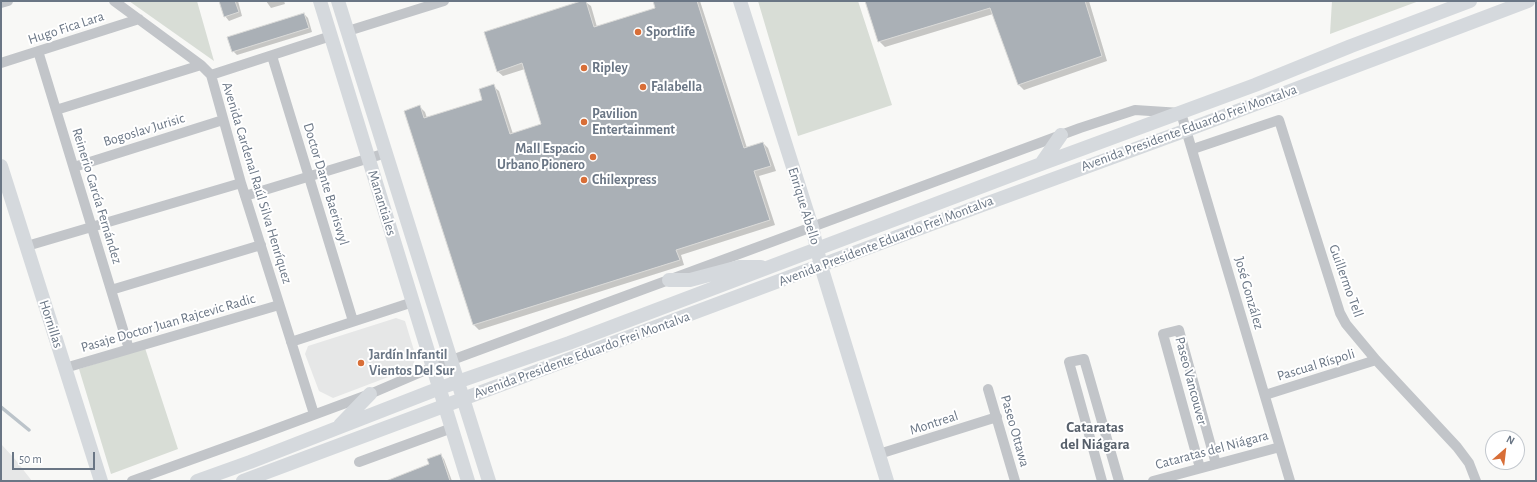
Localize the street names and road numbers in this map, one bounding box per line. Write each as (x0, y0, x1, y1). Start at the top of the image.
street label: Hugo Fica Lara (26, 8, 106, 48)
street label: Avenida Cardenal Raúl Silva Henríquez (218, 80, 296, 286)
street label: Avenida Presidente Eduardo Frei Montalva (1079, 81, 1299, 175)
street label: Bogoslav Jurisic (101, 110, 187, 150)
street label: Doctor Dante Baeriswyl (299, 121, 353, 247)
street label: Reinerio García Fernández (68, 126, 126, 266)
street label: Enrique Abello (784, 165, 824, 247)
street label: Manantiales (364, 168, 400, 238)
street label: Avenida Presidente Eduardo Frei Montalva (776, 192, 996, 290)
street label: Guillermo Tell (1325, 242, 1367, 320)
street label: José González (1231, 255, 1267, 331)
street label: Pasaje Doctor Juan Rajcevic Radic (79, 290, 257, 356)
street label: Hornillas (35, 298, 67, 350)
street label: Avenida Presidente Eduardo Frei Montalva (472, 308, 692, 402)
street label: Paseo Vancouver (1171, 335, 1211, 427)
street label: Pascual Ríspoli (1275, 345, 1357, 385)
street label: Paseo Ottawa (997, 393, 1033, 469)
street label: Montreal (908, 407, 960, 439)
street label: Cataratas del Niágara (1154, 427, 1270, 473)

